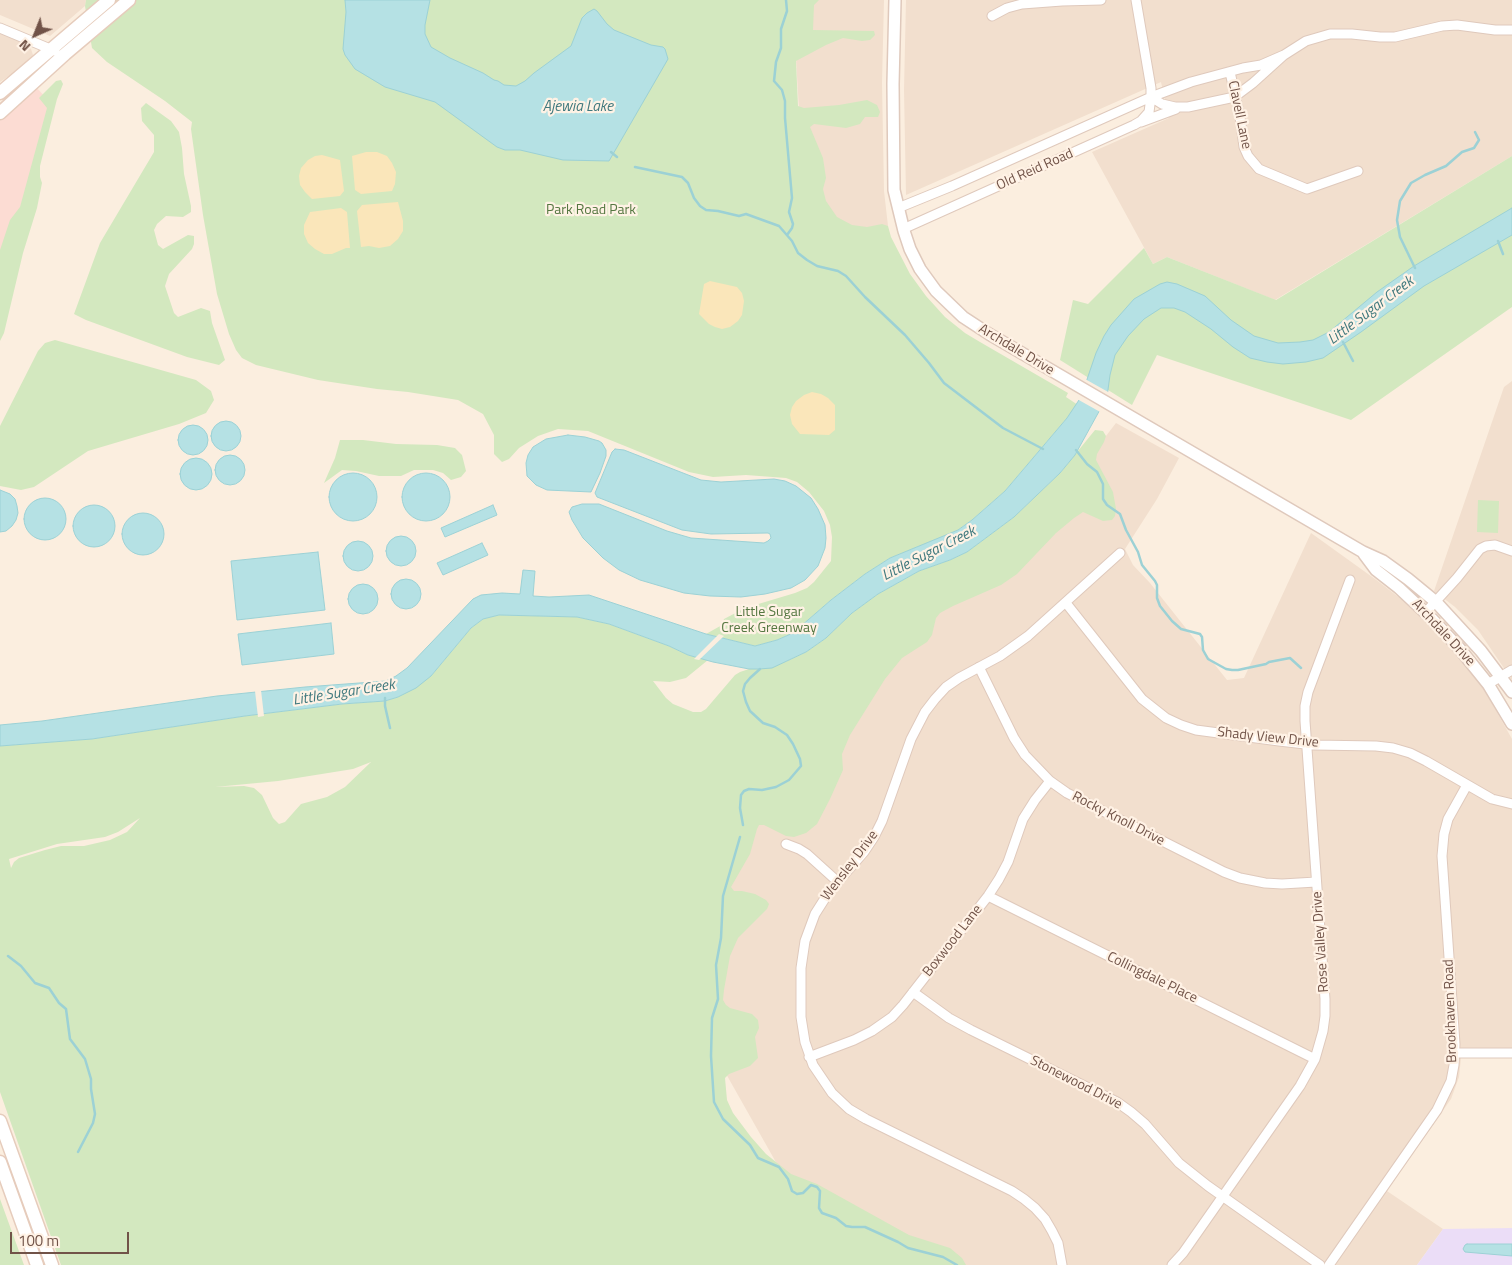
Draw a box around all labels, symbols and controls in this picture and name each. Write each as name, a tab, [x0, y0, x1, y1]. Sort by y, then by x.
north arrow	[10, 10, 60, 60]
text: N	[13, 35, 35, 57]
street label: Clavell Lane	[1224, 79, 1254, 151]
water label: Ajewia Lake	[543, 98, 613, 116]
street label: Old Reid Road	[994, 146, 1076, 194]
park label: Park Road Park	[546, 203, 636, 219]
water label: Little Sugar Creek	[1325, 273, 1417, 349]
street label: Archdale Drive	[975, 321, 1057, 379]
water label: Little Sugar Creek	[879, 523, 979, 585]
street label: Archdale Drive	[1408, 596, 1478, 670]
park label: Little Sugar Creek Greenway	[721, 605, 817, 638]
water label: Little Sugar Creek	[292, 676, 396, 710]
street label: Shady View Drive	[1216, 724, 1320, 752]
street label: Rocky Knoll Drive	[1069, 788, 1167, 850]
street label: Wensley Drive	[818, 827, 882, 905]
street label: Rose Valley Drive	[1309, 891, 1333, 993]
street label: Boxwood Lane	[920, 902, 986, 980]
street label: Collingdale Place	[1104, 949, 1200, 1007]
street label: Brookhaven Road	[1441, 959, 1461, 1063]
street label: Stonewood Drive	[1027, 1053, 1125, 1113]
scale bar	[12, 1222, 131, 1254]
text: 100 m	[18, 1229, 59, 1252]

